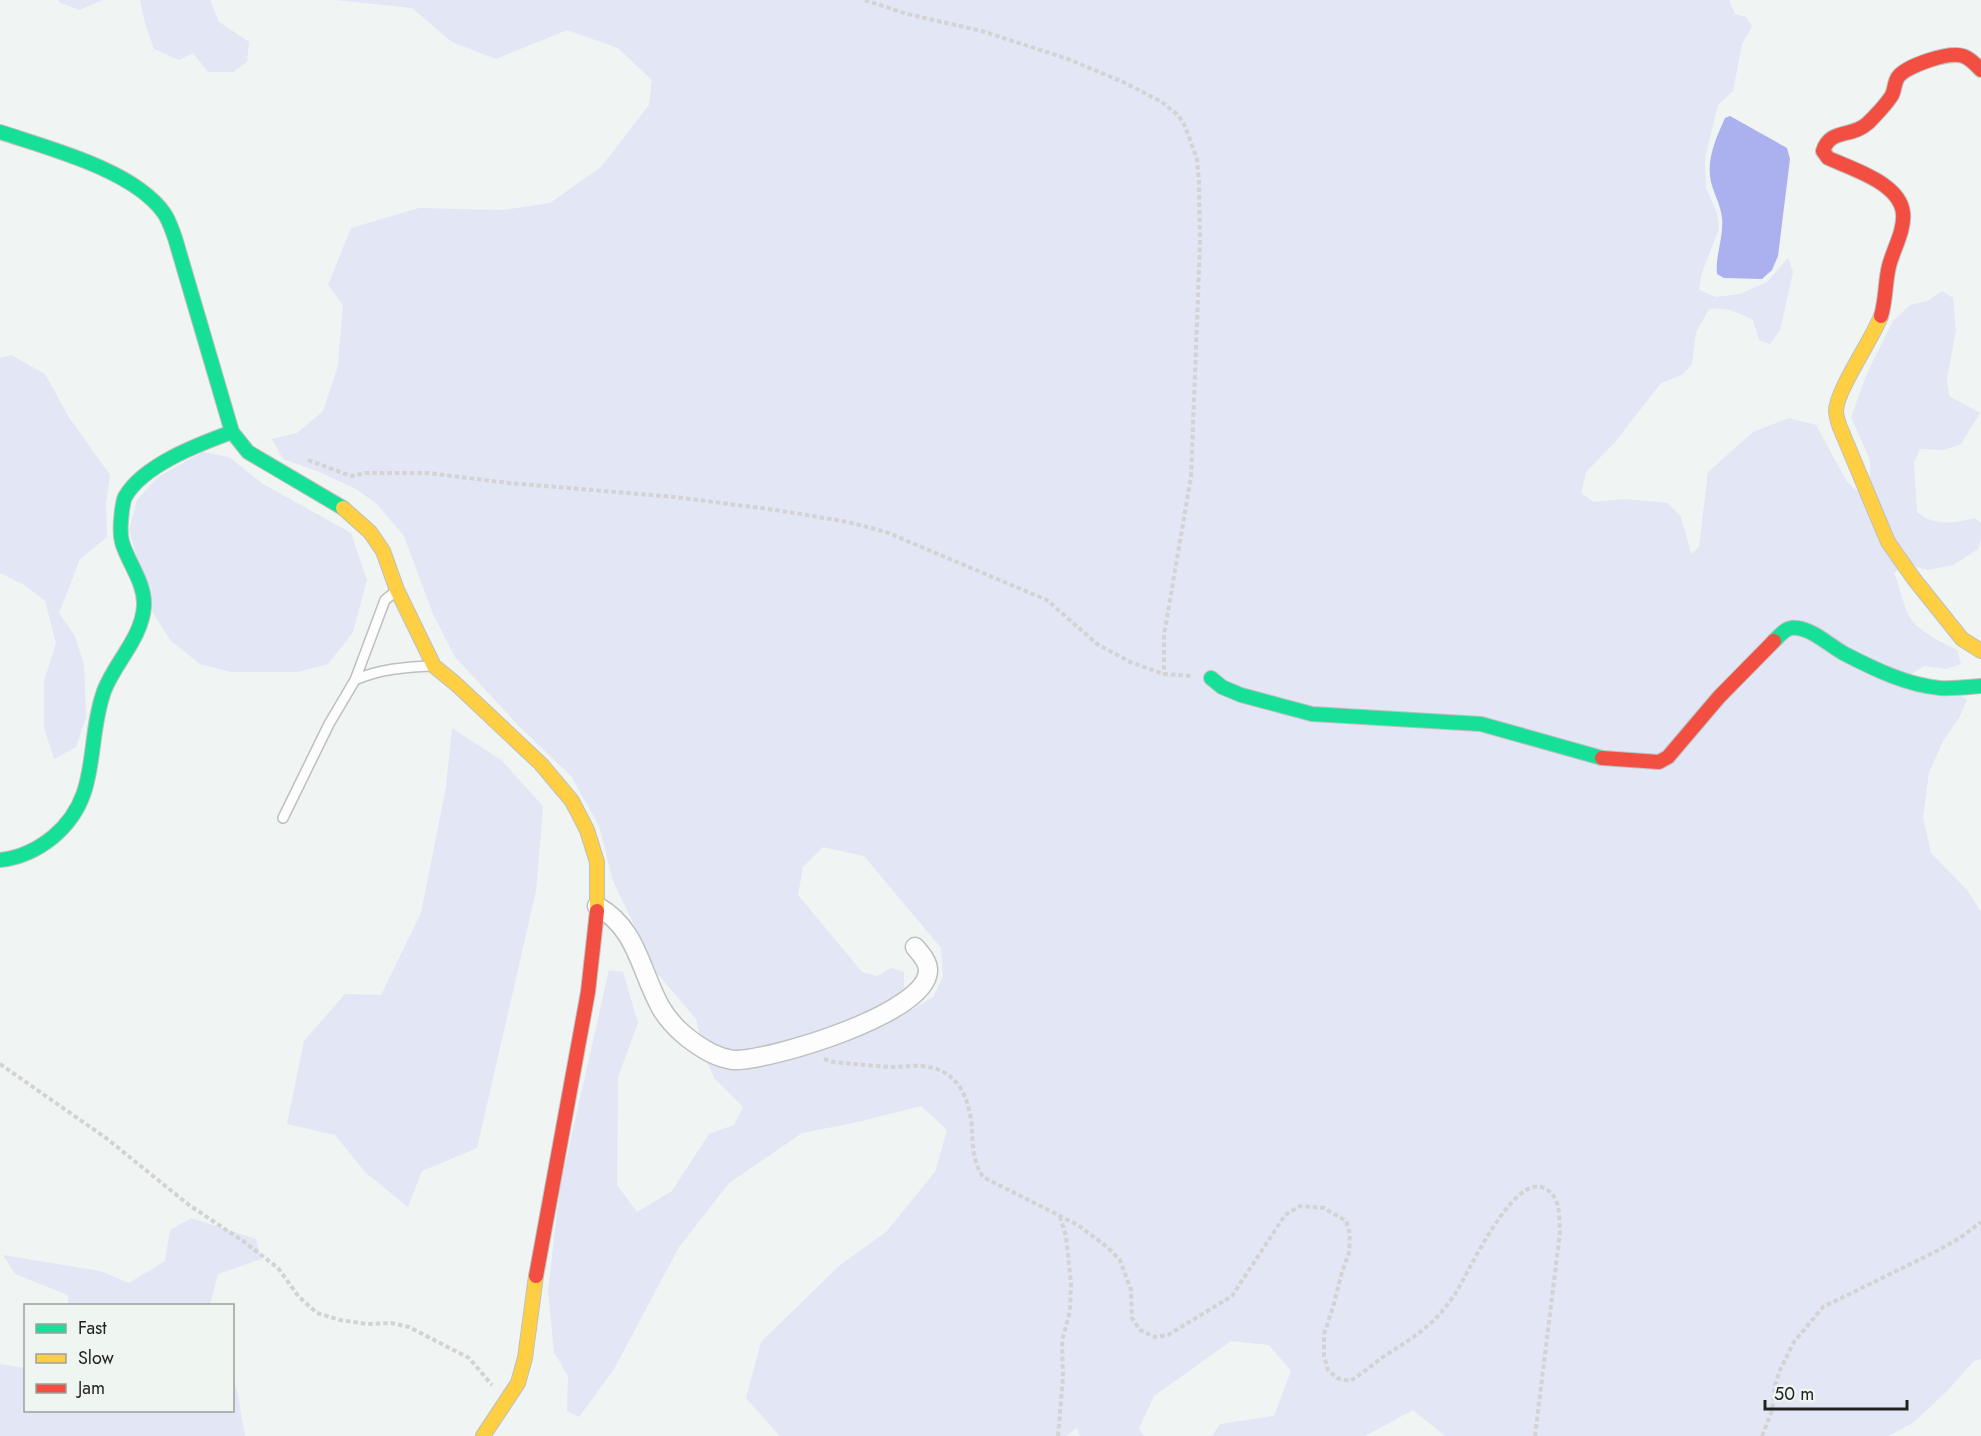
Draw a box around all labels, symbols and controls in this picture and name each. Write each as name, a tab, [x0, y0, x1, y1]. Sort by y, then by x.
legend	[24, 1304, 234, 1412]
text: Fast	[78, 1315, 107, 1341]
text: Slow	[78, 1345, 115, 1371]
scale bar	[1765, 1373, 1908, 1411]
text: Jam	[76, 1375, 105, 1401]
text: 50 m	[1774, 1381, 1814, 1407]

